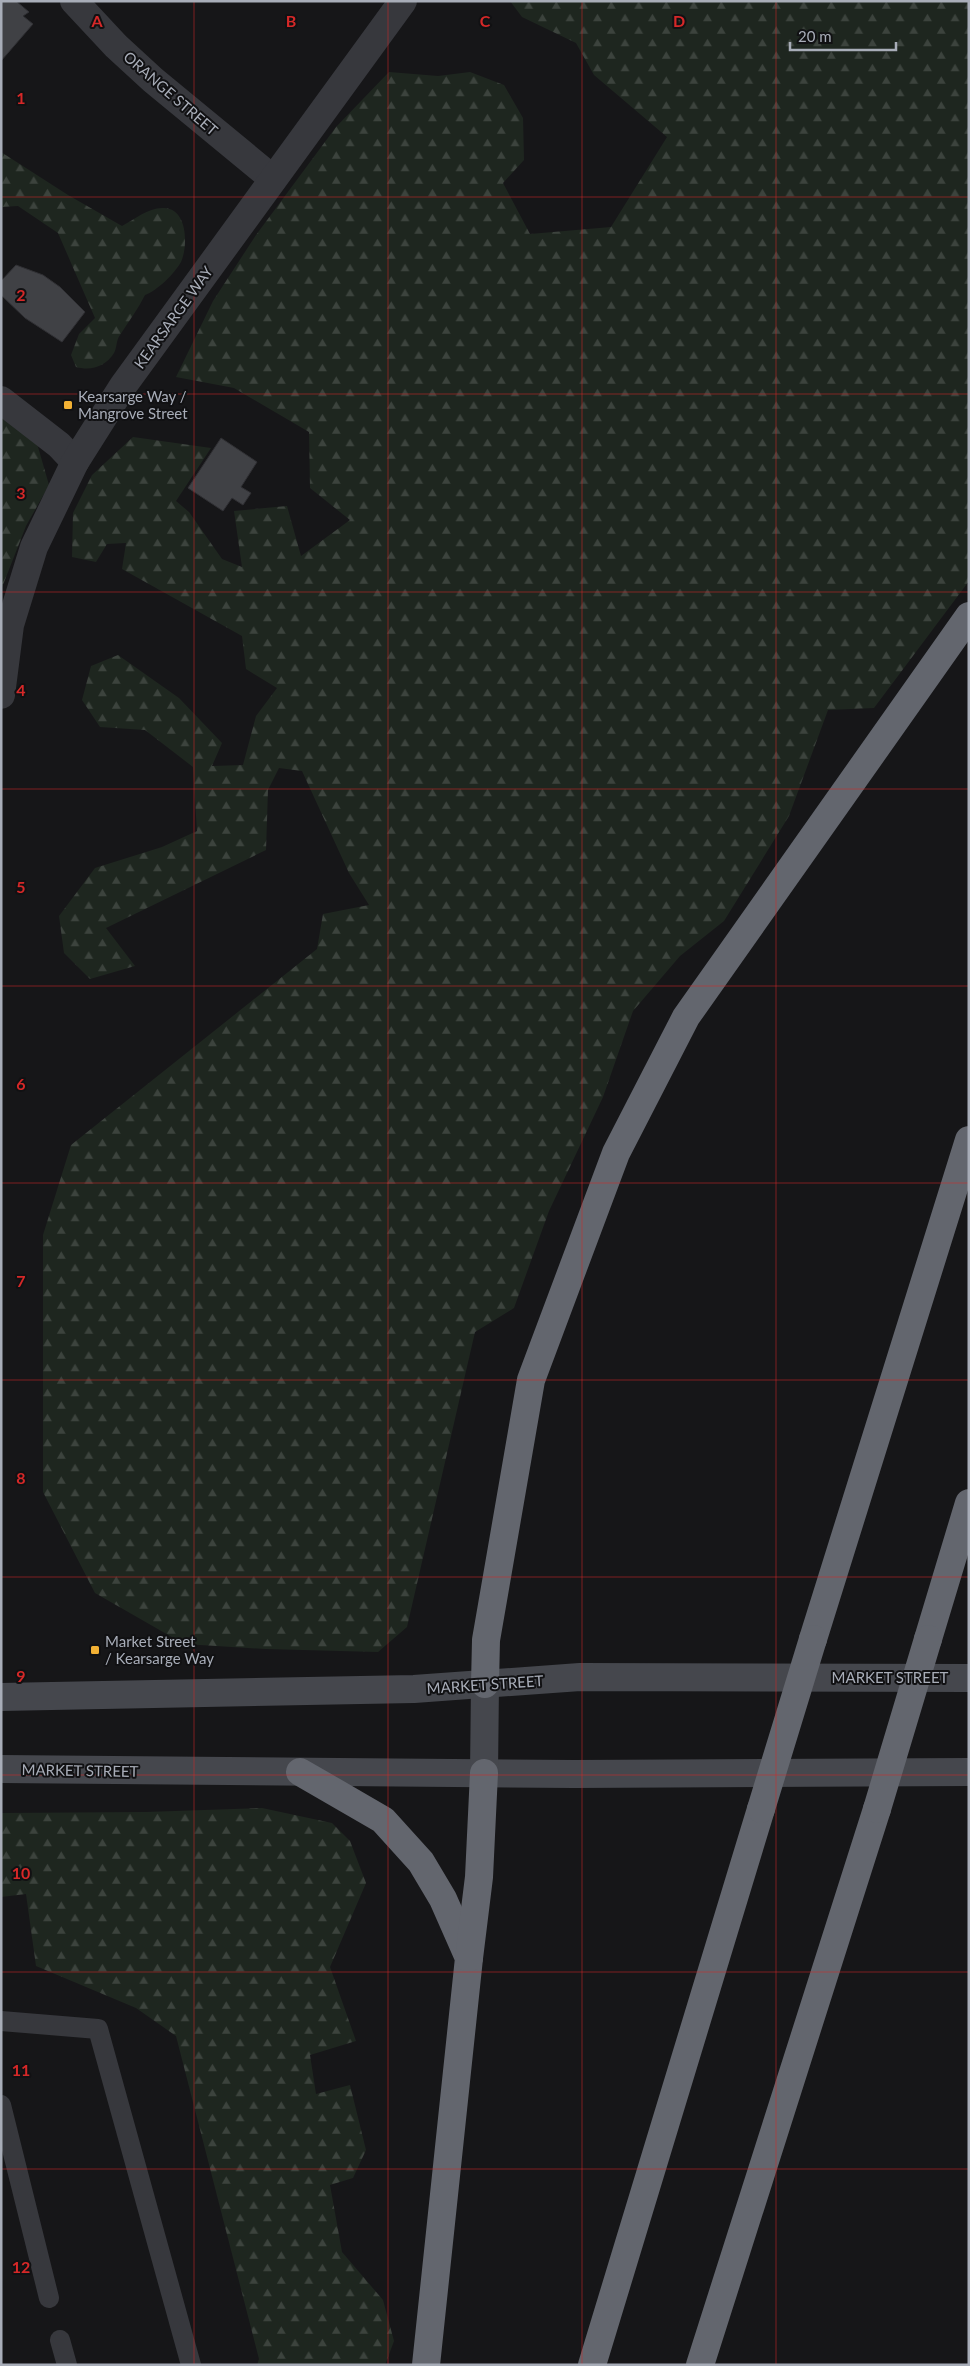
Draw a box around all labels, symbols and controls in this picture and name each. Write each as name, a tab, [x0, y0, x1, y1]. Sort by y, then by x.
text: A	[90, 11, 103, 30]
text: B	[286, 11, 296, 30]
text: C	[480, 11, 491, 30]
text: D	[673, 11, 685, 30]
scale bar	[790, 20, 896, 52]
text: 20 m	[798, 27, 832, 45]
street label: ORANGE STREET	[120, 47, 222, 139]
text: 1	[16, 88, 26, 107]
street label: KEARSARGE WAY	[130, 262, 217, 372]
text: 2	[16, 285, 26, 304]
place label: Kearsarge Way / Mangrove Street	[78, 387, 188, 422]
marker: Kearsarge Way / Mangrove Street	[62, 399, 74, 411]
text: 3	[16, 483, 26, 502]
text: 4	[16, 680, 26, 699]
text: 5	[16, 877, 26, 896]
text: 6	[16, 1074, 26, 1093]
text: 7	[16, 1271, 26, 1290]
text: 8	[16, 1468, 26, 1487]
place label: Market Street / Kearsarge Way	[105, 1632, 214, 1667]
marker: Market Street / Kearsarge Way	[89, 1644, 101, 1656]
text: 9	[16, 1666, 26, 1685]
street label: MARKET STREET	[832, 1668, 949, 1686]
street label: MARKET STREET	[426, 1671, 544, 1697]
street label: MARKET STREET	[21, 1760, 139, 1780]
text: 10	[12, 1863, 30, 1882]
text: 11	[12, 2060, 30, 2079]
text: 12	[12, 2257, 30, 2276]

